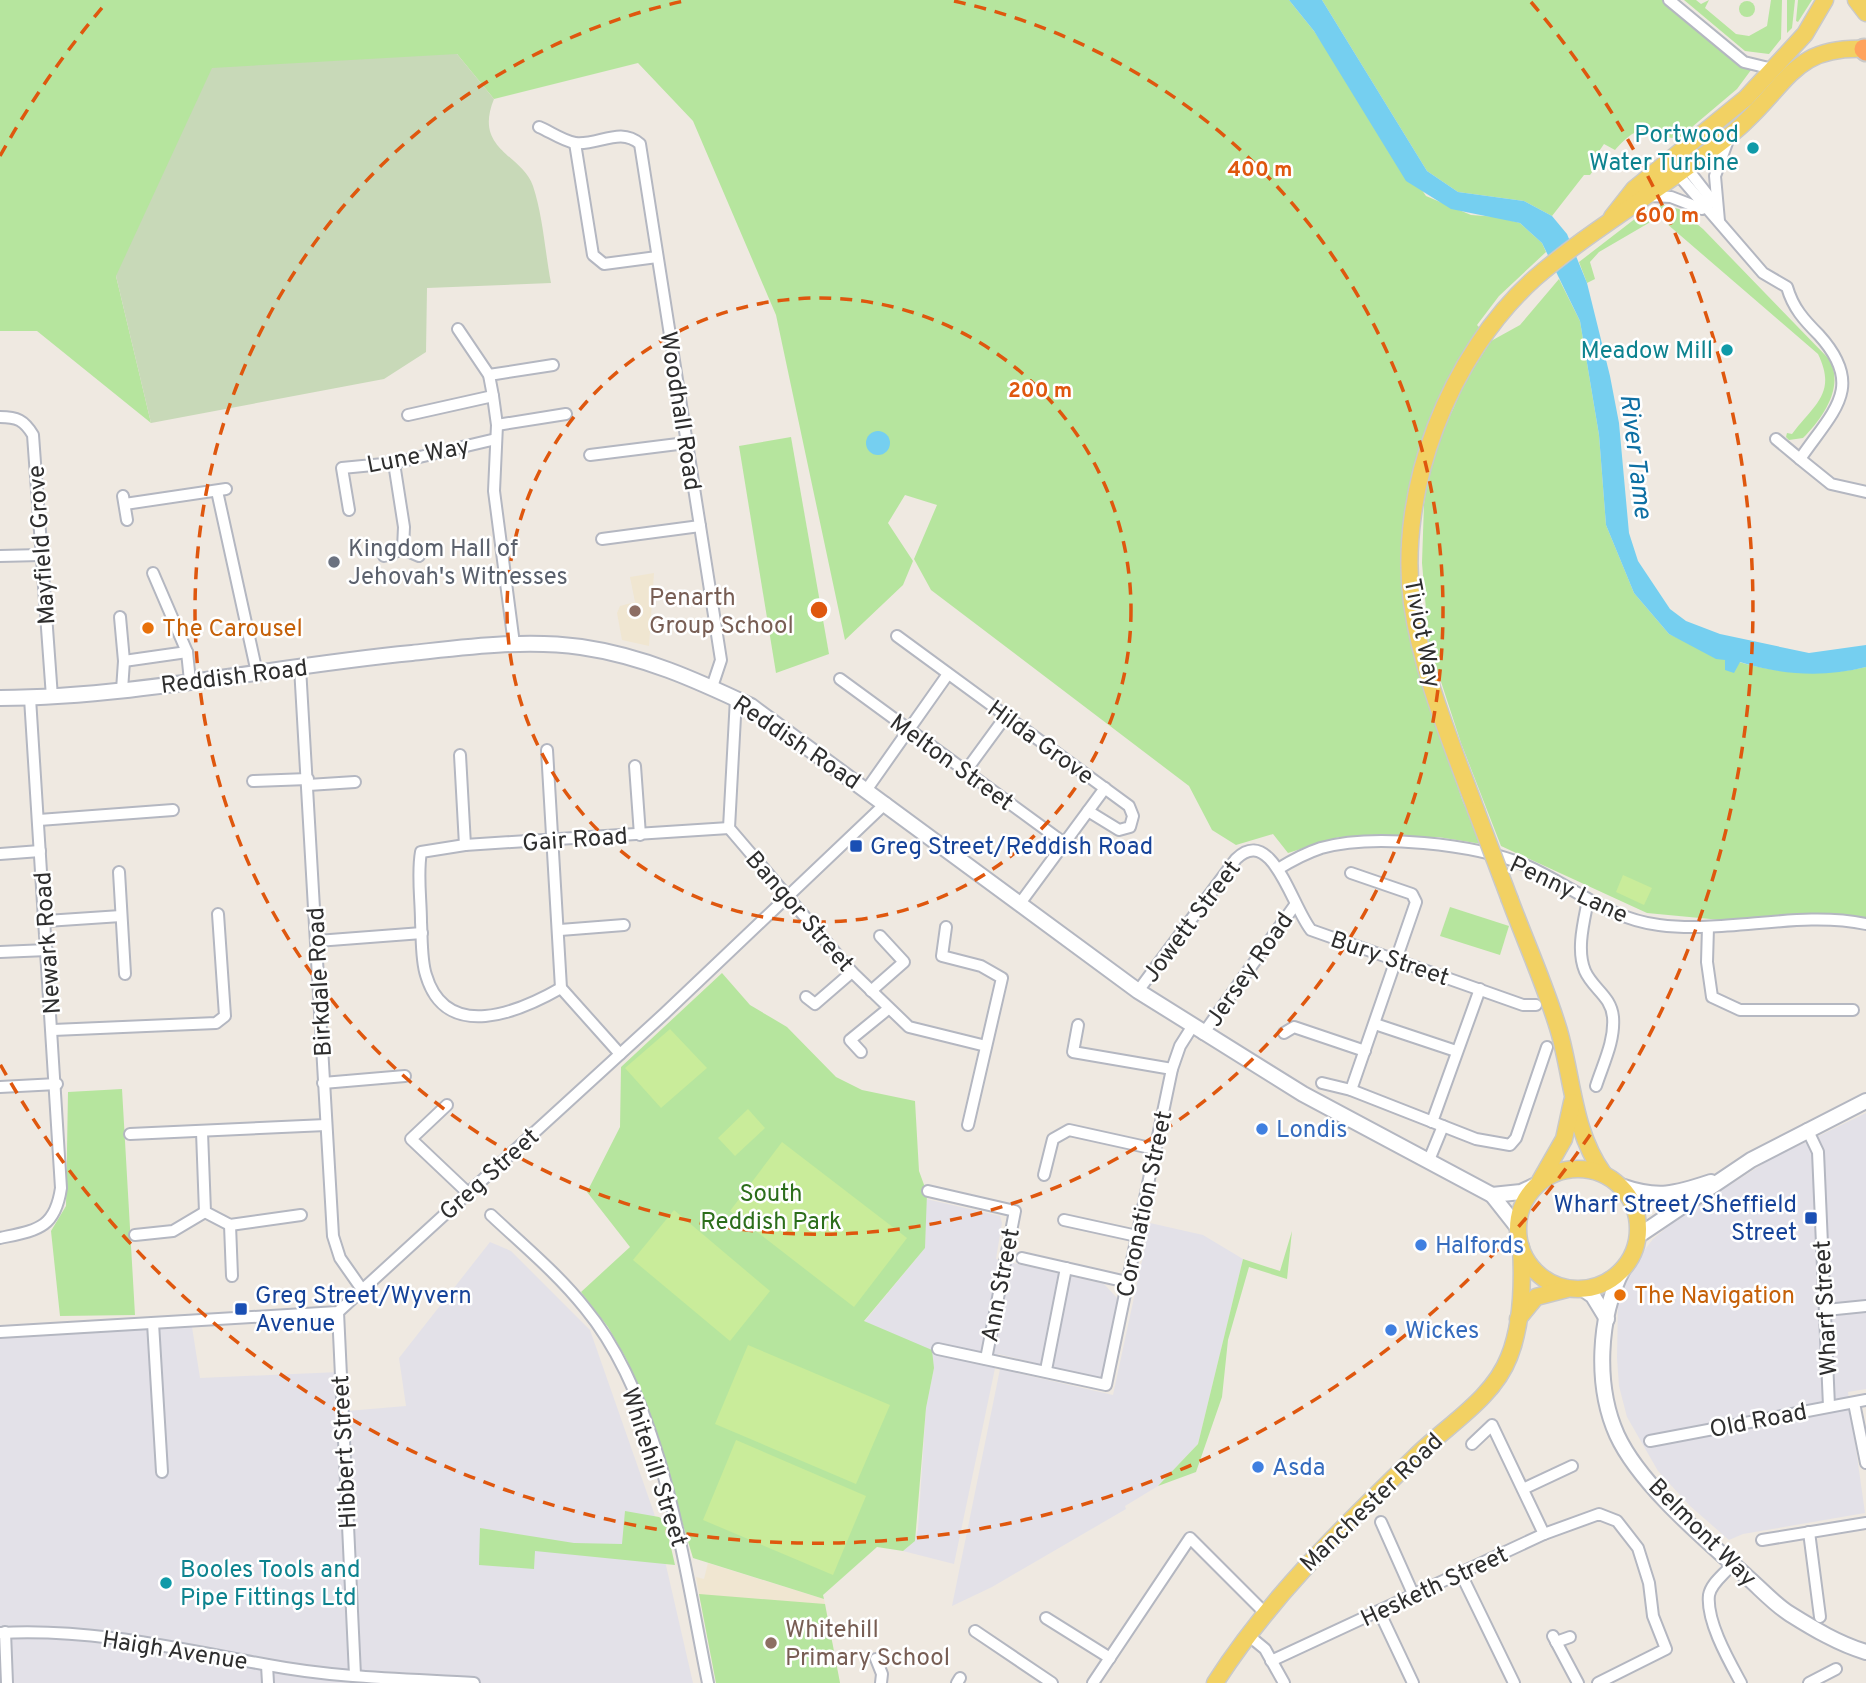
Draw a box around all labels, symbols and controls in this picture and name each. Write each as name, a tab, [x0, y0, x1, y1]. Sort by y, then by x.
place label: Portwood Water Turbine	[1589, 121, 1739, 179]
marker: Portwood Water Turbine	[1745, 140, 1761, 156]
text: 400 m	[1228, 157, 1292, 184]
text: 600 m	[1635, 203, 1699, 230]
street label: Woodhall Road	[652, 330, 706, 493]
place label: Meadow Mill	[1580, 337, 1713, 367]
marker: Meadow Mill	[1719, 342, 1735, 358]
text: 200 m	[1008, 378, 1072, 405]
water label: River Tame	[1611, 392, 1659, 521]
street label: Lune Way	[365, 432, 472, 482]
street label: Mayfield Grove	[22, 464, 64, 626]
place label: Kingdom Hall of Jehovah's Witnesses	[348, 535, 568, 593]
marker: Kingdom Hall of Jehovah's Witnesses	[326, 554, 342, 570]
street label: Tiviot Way	[1396, 576, 1446, 691]
place label: Penarth Group School	[649, 584, 794, 642]
centre of rings	[807, 598, 831, 622]
marker: Penarth Group School	[627, 603, 643, 619]
place label: The Carousel	[162, 615, 303, 645]
marker: The Carousel	[140, 620, 156, 636]
street label: Reddish Road	[159, 654, 309, 702]
street label: Reddish Road	[726, 690, 866, 797]
street label: Hilda Grove	[981, 695, 1099, 792]
street label: Melton Street	[883, 709, 1019, 819]
street label: Gair Road	[521, 822, 629, 860]
place label: Greg Street/Reddish Road	[870, 833, 1153, 863]
marker: Greg Street/Reddish Road	[848, 838, 864, 854]
street label: Bangor Street	[738, 846, 859, 979]
street label: Penny Lane	[1504, 850, 1632, 931]
street label: Jowett Street	[1137, 855, 1248, 989]
street label: Newark Road	[29, 871, 69, 1015]
street label: Birkdale Road	[302, 906, 340, 1057]
street label: Jersey Road	[1200, 907, 1301, 1033]
street label: Bury Street	[1326, 926, 1453, 994]
street label: Coronation Street	[1112, 1108, 1180, 1300]
place label: Londis	[1276, 1116, 1347, 1146]
marker: Londis	[1254, 1121, 1270, 1137]
street label: Greg Street	[434, 1123, 546, 1228]
park label: South Reddish Park	[700, 1180, 842, 1238]
place label: Wharf Street/Sheffield Street	[1554, 1191, 1797, 1249]
marker: Wharf Street/Sheffield Street	[1803, 1210, 1819, 1226]
street label: Ann Street	[976, 1226, 1028, 1345]
place label: Halfords	[1435, 1232, 1524, 1262]
marker: Halfords	[1413, 1237, 1429, 1253]
street label: Wharf Street	[1808, 1239, 1846, 1377]
place label: Greg Street/Wyvern Avenue	[255, 1282, 472, 1340]
place label: The Navigation	[1634, 1282, 1795, 1312]
marker: The Navigation	[1612, 1287, 1628, 1303]
marker: Greg Street/Wyvern Avenue	[233, 1301, 249, 1317]
place label: Wickes	[1405, 1317, 1479, 1347]
marker: Wickes	[1383, 1322, 1399, 1338]
street label: Hibbert Street	[327, 1374, 365, 1530]
street label: Whitehill Street	[613, 1384, 693, 1551]
street label: Old Road	[1707, 1398, 1810, 1446]
street label: Manchester Road	[1295, 1428, 1450, 1579]
place label: Asda	[1272, 1454, 1325, 1484]
marker: Asda	[1250, 1459, 1266, 1475]
street label: Belmont Way	[1641, 1473, 1762, 1594]
street label: Hesketh Street	[1356, 1541, 1513, 1635]
place label: Booles Tools and Pipe Fittings Ltd	[180, 1556, 361, 1614]
marker: Booles Tools and Pipe Fittings Ltd	[158, 1575, 174, 1591]
place label: Whitehill Primary School	[785, 1616, 950, 1674]
street label: Haigh Avenue	[100, 1626, 250, 1678]
marker: Whitehill Primary School	[763, 1635, 779, 1651]

